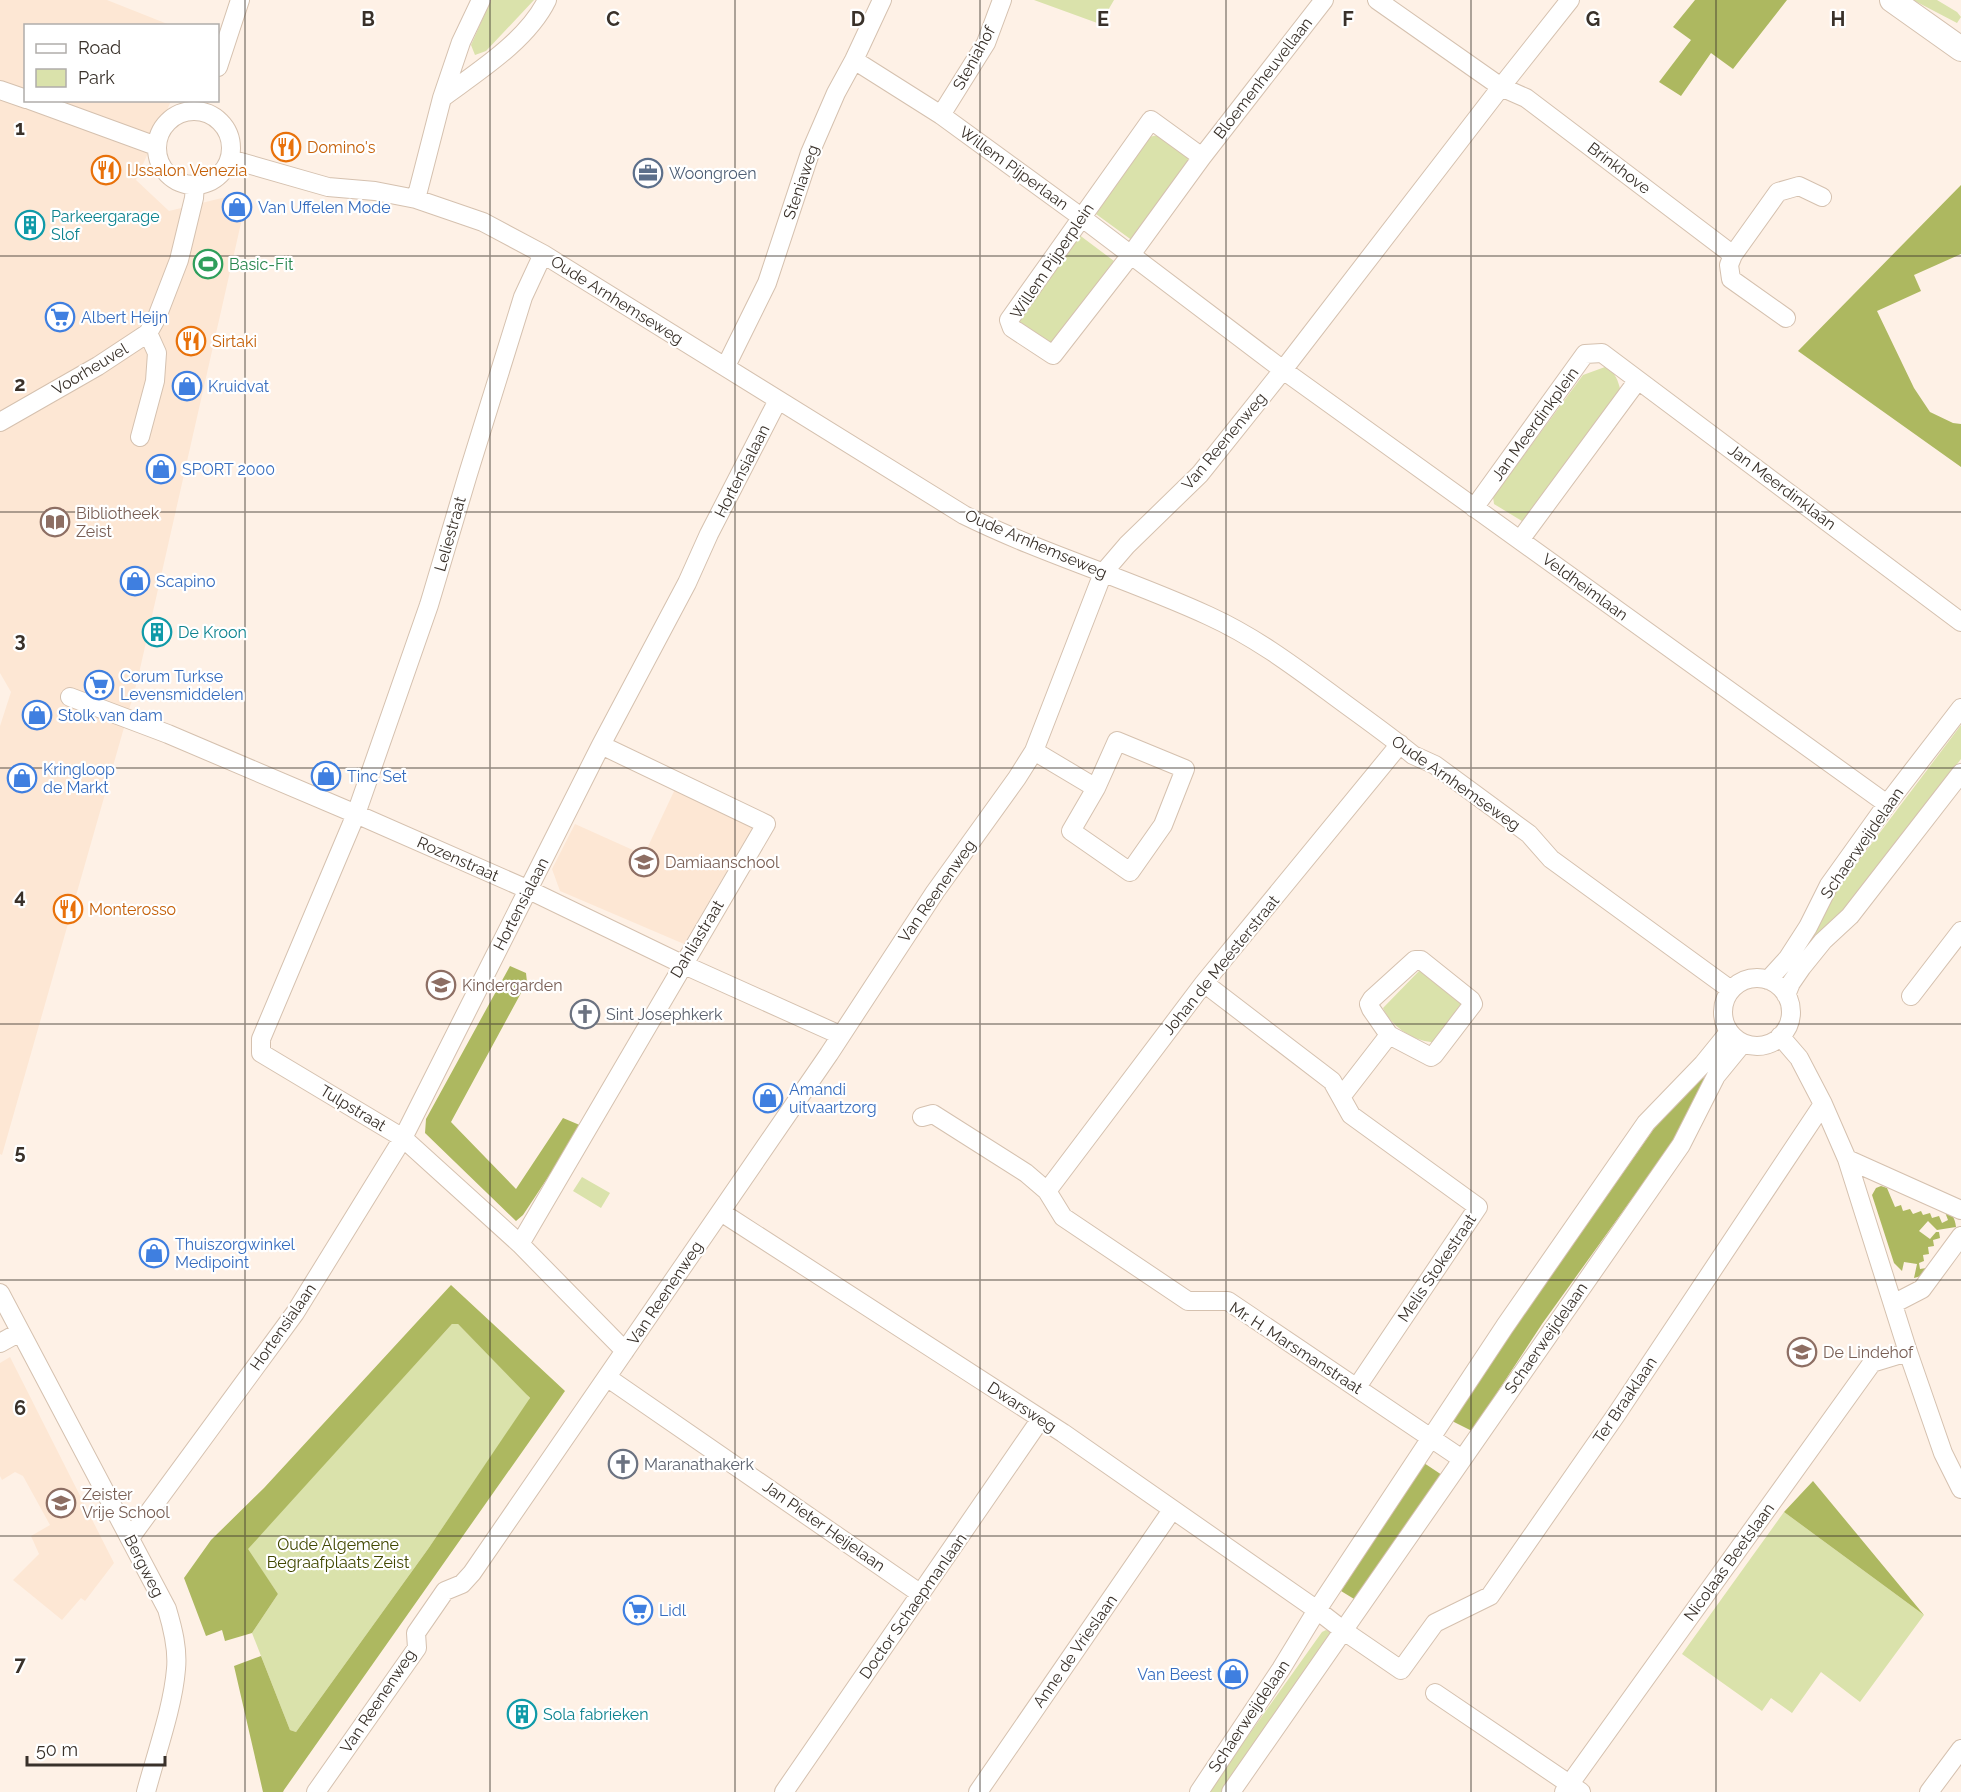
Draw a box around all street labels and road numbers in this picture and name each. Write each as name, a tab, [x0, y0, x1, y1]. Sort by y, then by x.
street label: Bloemenheuvellaan	[1210, 14, 1316, 142]
street label: Steniahof	[949, 22, 1000, 93]
street label: Willem Pijperlaan	[956, 122, 1072, 214]
street label: Brinkhove	[1584, 138, 1654, 198]
street label: Steniaweg	[779, 142, 823, 222]
street label: Willem Pijperplein	[1006, 200, 1098, 322]
street label: Oude Arnhemseweg	[547, 252, 687, 348]
street label: Voorheuvel	[49, 339, 132, 399]
street label: Jan Meerdinkplein	[1488, 364, 1582, 484]
street label: Van Reenenweg	[1178, 389, 1270, 493]
street label: Hortensialaan	[710, 421, 774, 521]
street label: Jan Meerdinklaan	[1724, 440, 1840, 534]
street label: Leliestraat	[430, 494, 470, 574]
street label: Oude Arnhemseweg	[962, 505, 1110, 583]
street label: Veldheimlaan	[1538, 549, 1632, 625]
street label: Oude Arnhemseweg	[1388, 731, 1524, 835]
street label: Schaerweijdelaan	[1817, 784, 1907, 902]
street label: Rozenstraat	[414, 833, 502, 886]
street label: Van Reenenweg	[895, 836, 979, 946]
street label: Hortensialaan	[489, 854, 553, 954]
street label: Johan de Meesterstraat	[1159, 891, 1284, 1039]
street label: Dahliastraat	[666, 896, 728, 981]
street label: Tulpstraat	[317, 1081, 390, 1135]
street label: Melis Stokestraat	[1394, 1210, 1480, 1326]
street label: Van Reenenweg	[623, 1238, 707, 1348]
street label: Schaerweijdelaan	[1501, 1279, 1591, 1397]
street label: Hortensialaan	[246, 1280, 320, 1374]
street label: Mr. H. Marsmanstraat	[1226, 1298, 1366, 1398]
street label: Ter Braaklaan	[1589, 1353, 1661, 1447]
street label: Dwarsweg	[984, 1378, 1060, 1436]
street label: Jan Pieter Heijelaan	[759, 1477, 889, 1575]
street label: Nicolaas Beetslaan	[1680, 1499, 1778, 1625]
street label: Doctor Schaepmanlaan	[855, 1529, 971, 1683]
street label: Bergweg	[120, 1532, 168, 1600]
street label: Anne de Vrieslaan	[1029, 1591, 1121, 1711]
street label: Van Reenenweg	[336, 1646, 420, 1756]
street label: Schaerweijdelaan	[1204, 1656, 1294, 1776]

